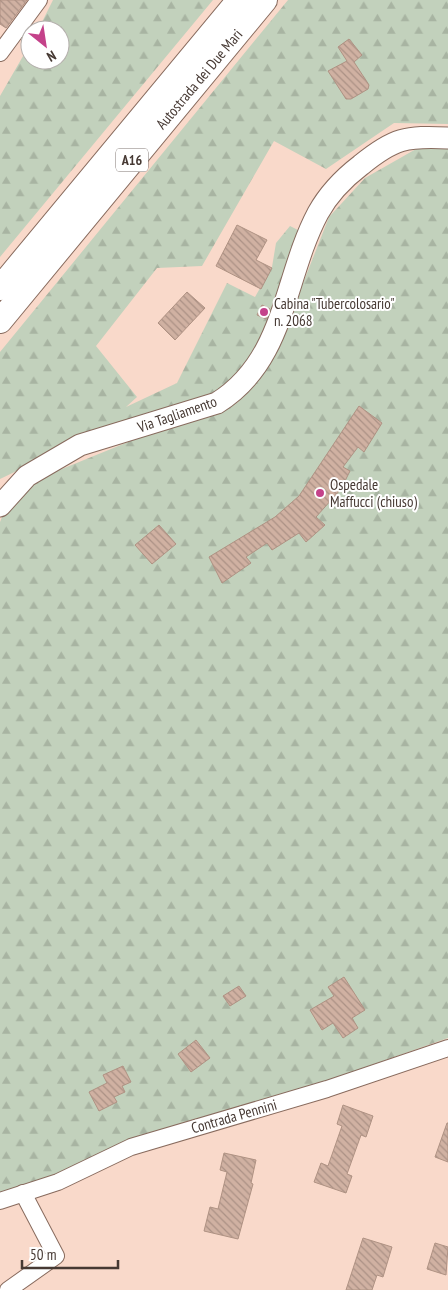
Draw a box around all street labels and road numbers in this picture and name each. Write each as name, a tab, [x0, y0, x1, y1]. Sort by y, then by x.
street label: Autostrada dei Due Mari	[152, 25, 246, 133]
road number: A16	[116, 148, 148, 172]
street label: Via Tagliamento	[134, 392, 219, 437]
street label: Contrada Pennini	[189, 1095, 279, 1137]

